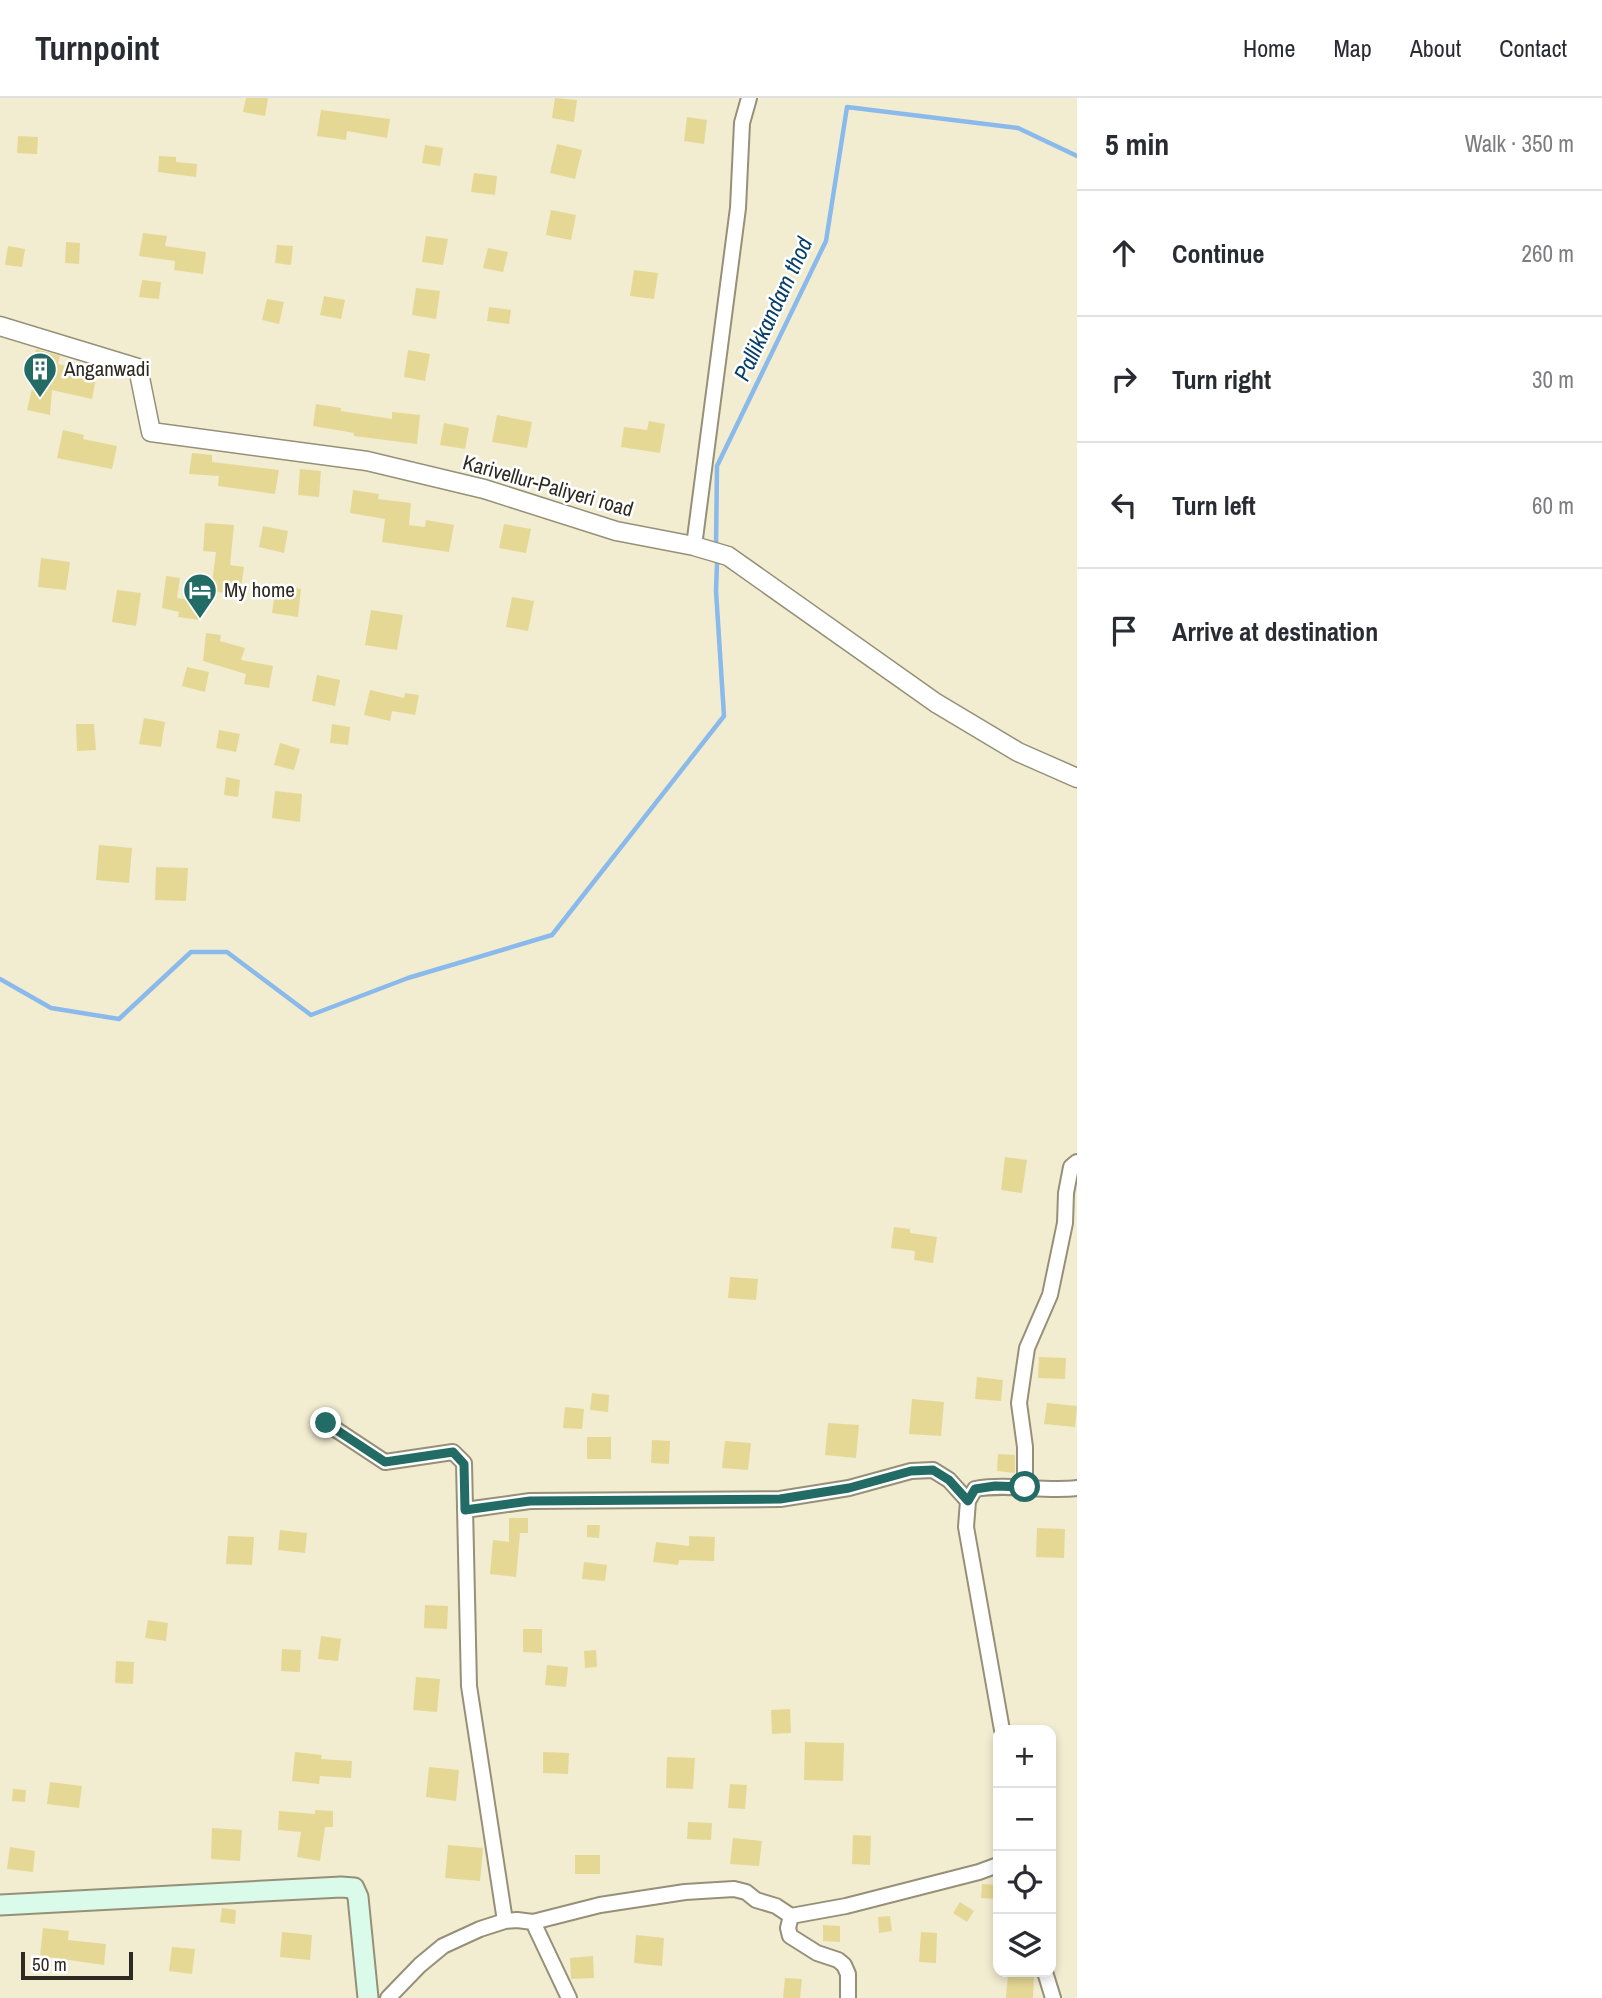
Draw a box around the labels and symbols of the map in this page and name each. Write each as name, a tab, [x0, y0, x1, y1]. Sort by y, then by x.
water label: Pallikkandam thod	[726, 231, 820, 386]
building icon: Anganwadi	[21, 350, 59, 399]
place label: Anganwadi	[63, 354, 150, 383]
street label: Karivellur-Paliyeri road	[460, 447, 637, 524]
hotel icon: My home	[181, 571, 219, 620]
place label: My home	[224, 575, 295, 604]
route end	[310, 1407, 341, 1438]
route start	[1009, 1471, 1040, 1502]
scale bar	[21, 1949, 133, 1981]

